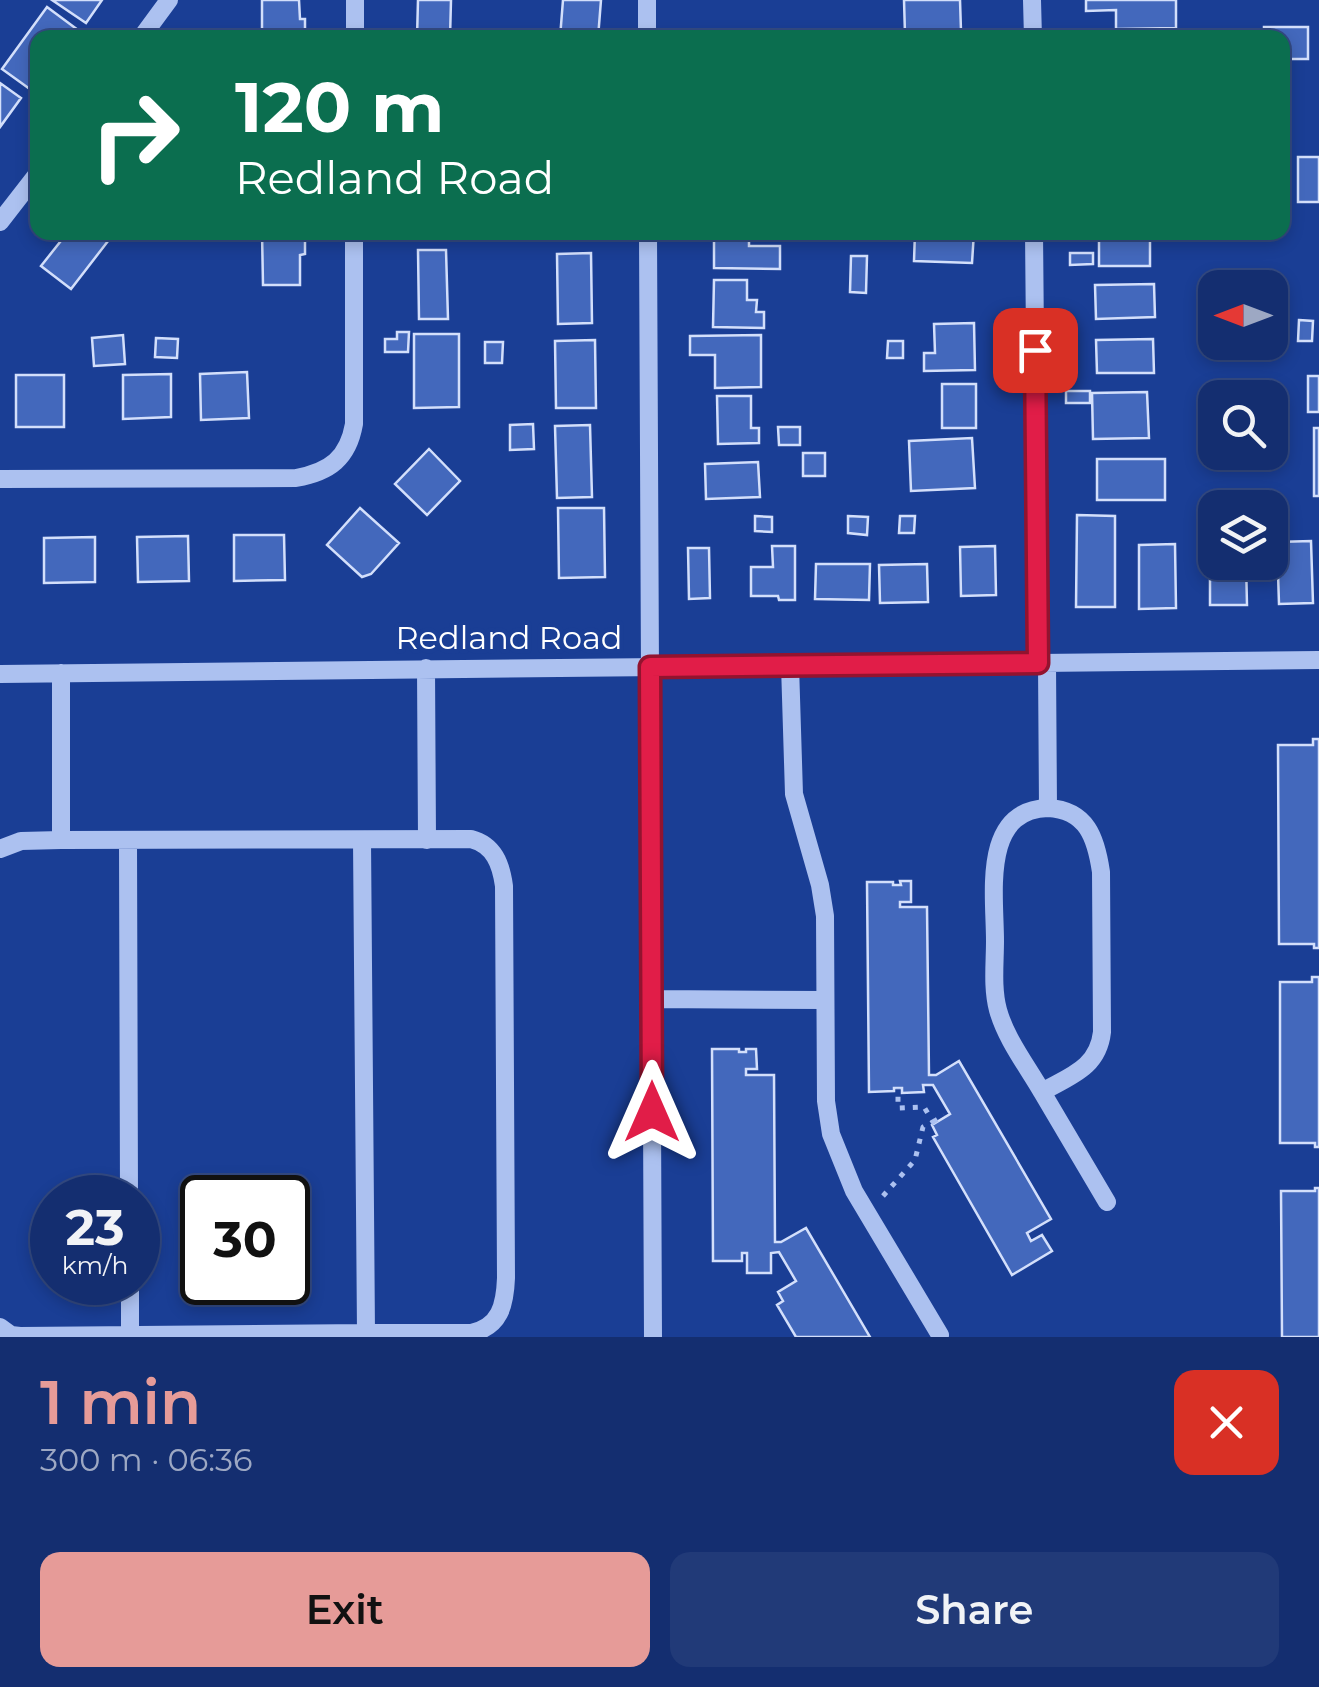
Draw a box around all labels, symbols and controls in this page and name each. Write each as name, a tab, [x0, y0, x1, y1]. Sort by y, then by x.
text: 120 m	[235, 64, 445, 150]
icon: right	[70, 70, 200, 200]
text: Redland Road	[235, 150, 554, 205]
north arrow	[1198, 270, 1288, 360]
map controls	[1198, 270, 1288, 580]
pin	[993, 308, 1078, 393]
icon: arrive	[1008, 323, 1063, 378]
button: search	[1198, 380, 1288, 470]
button: layers	[1198, 490, 1288, 580]
street label: Redland Road	[395, 618, 623, 657]
position arrow	[600, 1060, 704, 1164]
speed limit sign: 30	[180, 1175, 310, 1305]
text: 23	[65, 1197, 125, 1258]
text: km/h	[62, 1250, 128, 1280]
text: 1 min	[40, 1366, 201, 1439]
button: close	[1174, 1370, 1279, 1475]
text: 300 m · 06:36	[40, 1440, 253, 1479]
button: Exit	[40, 1552, 650, 1667]
button: Share	[670, 1552, 1279, 1667]

